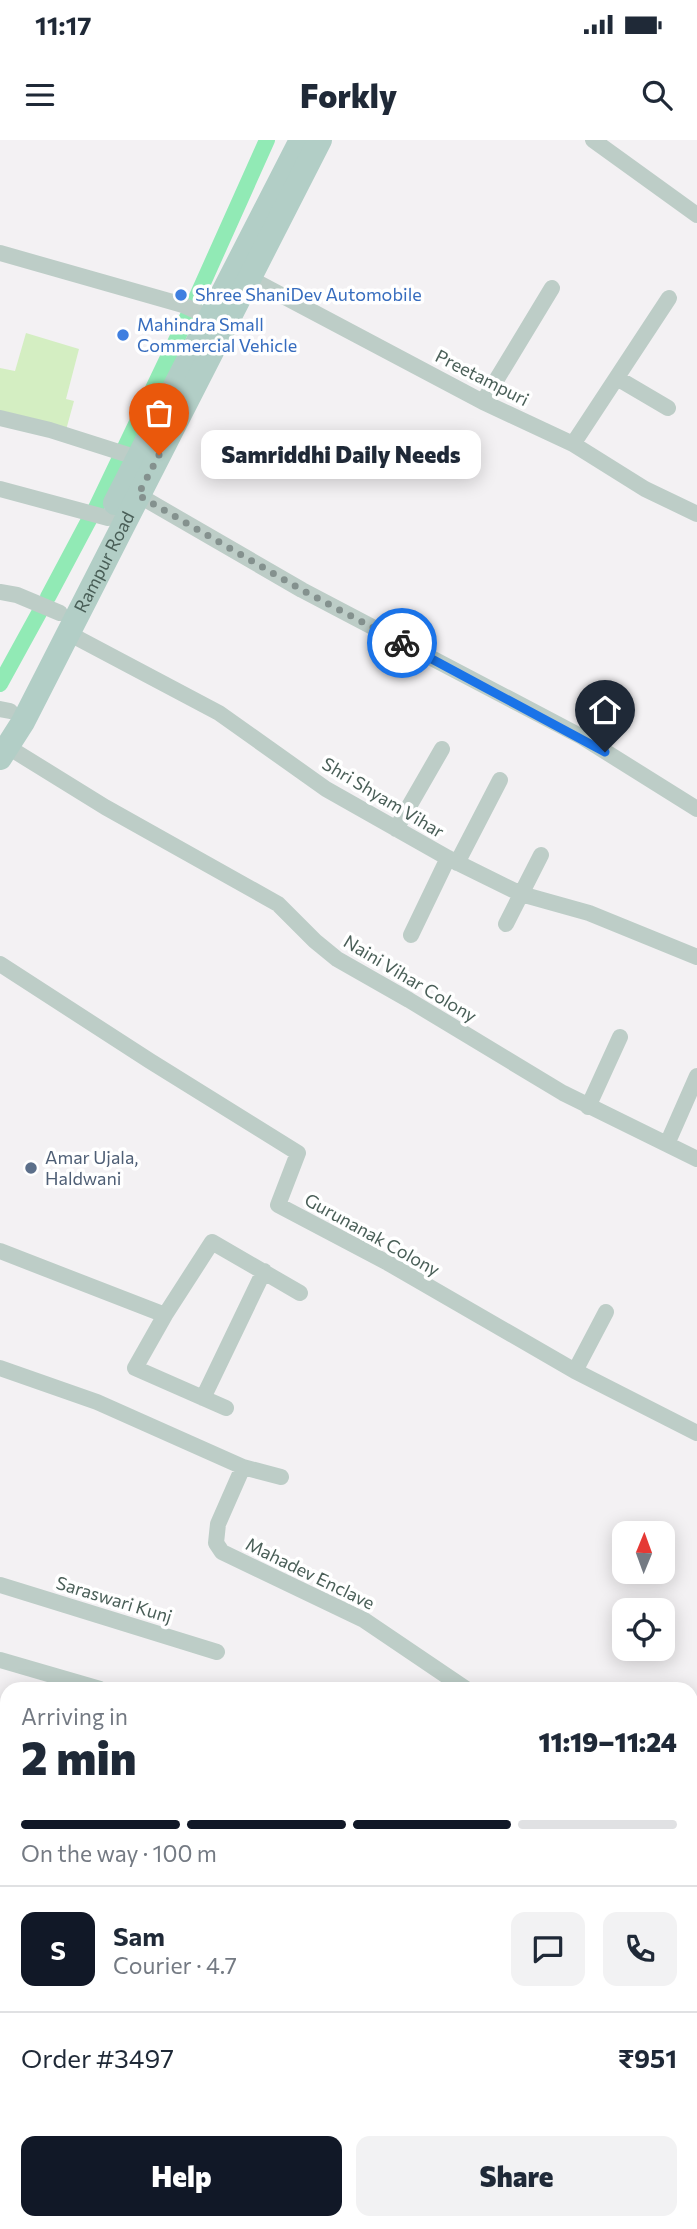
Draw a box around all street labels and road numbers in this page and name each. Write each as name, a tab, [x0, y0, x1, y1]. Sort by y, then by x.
street label: Preetampuri	[432, 344, 533, 410]
street label: Rampur Road	[69, 508, 139, 616]
street label: Shri Shyam Vihar	[319, 752, 448, 842]
street label: Naini Vihar Colony	[340, 930, 481, 1027]
street label: Gurunanak Colony	[301, 1188, 444, 1280]
street label: Mahadev Enclave	[242, 1532, 378, 1614]
street label: Saraswari Kunj	[54, 1571, 175, 1627]

